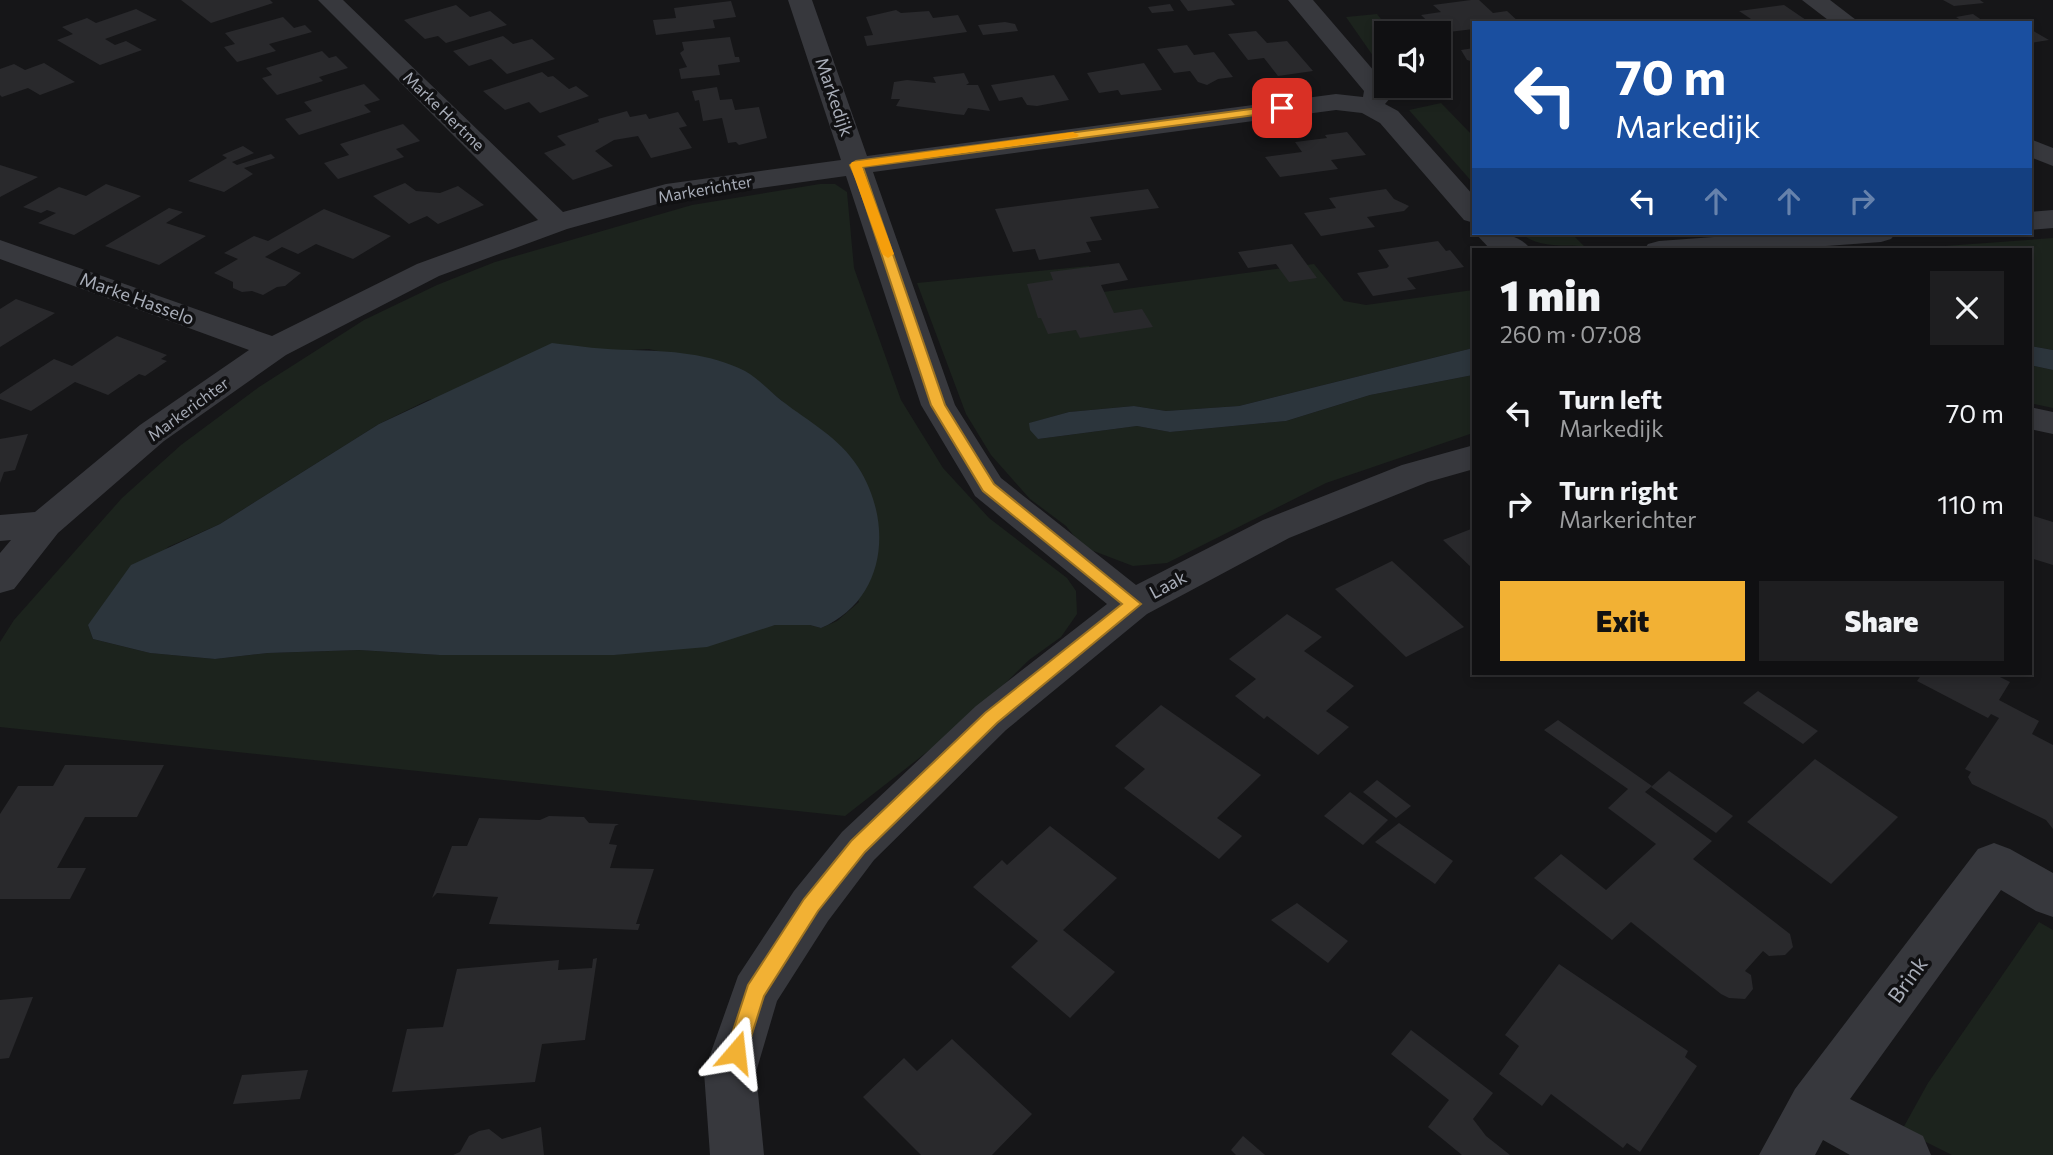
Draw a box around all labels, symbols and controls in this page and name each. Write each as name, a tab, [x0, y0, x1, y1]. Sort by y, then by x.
map controls	[1374, 21, 1451, 98]
button: sound	[1374, 21, 1451, 98]
text: 70 m	[1615, 45, 1726, 105]
icon: left	[1500, 49, 1591, 140]
street label: Markedijk	[811, 54, 859, 139]
street label: Marke Hertme	[400, 67, 489, 154]
pin	[1252, 78, 1312, 138]
icon: arrive	[1263, 89, 1301, 127]
text: Markedijk	[1615, 105, 1761, 145]
street label: Markerichter	[656, 171, 754, 206]
icon: left	[1624, 182, 1662, 220]
icon: ahead	[1697, 182, 1735, 220]
icon: ahead	[1770, 182, 1808, 220]
icon: right	[1843, 182, 1881, 220]
street label: Marke Hasselo	[77, 267, 198, 329]
text: 1 min	[1500, 268, 1601, 320]
button: close	[1930, 271, 2004, 345]
text: 260 m · 07:08	[1500, 320, 1642, 348]
street label: Markerichter	[143, 372, 232, 444]
text: Turn left	[1559, 383, 1662, 414]
icon: left	[1500, 394, 1538, 432]
text: 70 m	[1946, 397, 2004, 428]
text: Markedijk	[1559, 414, 1664, 442]
text: Turn right	[1559, 474, 1678, 505]
icon: right	[1500, 485, 1538, 523]
text: 110 m	[1937, 488, 2004, 519]
text: Markerichter	[1559, 505, 1696, 533]
street label: Laak	[1145, 565, 1190, 603]
button: Exit	[1500, 581, 1745, 661]
button: Share	[1759, 581, 2004, 661]
street label: Brink	[1882, 951, 1932, 1007]
position arrow	[699, 1015, 773, 1089]

